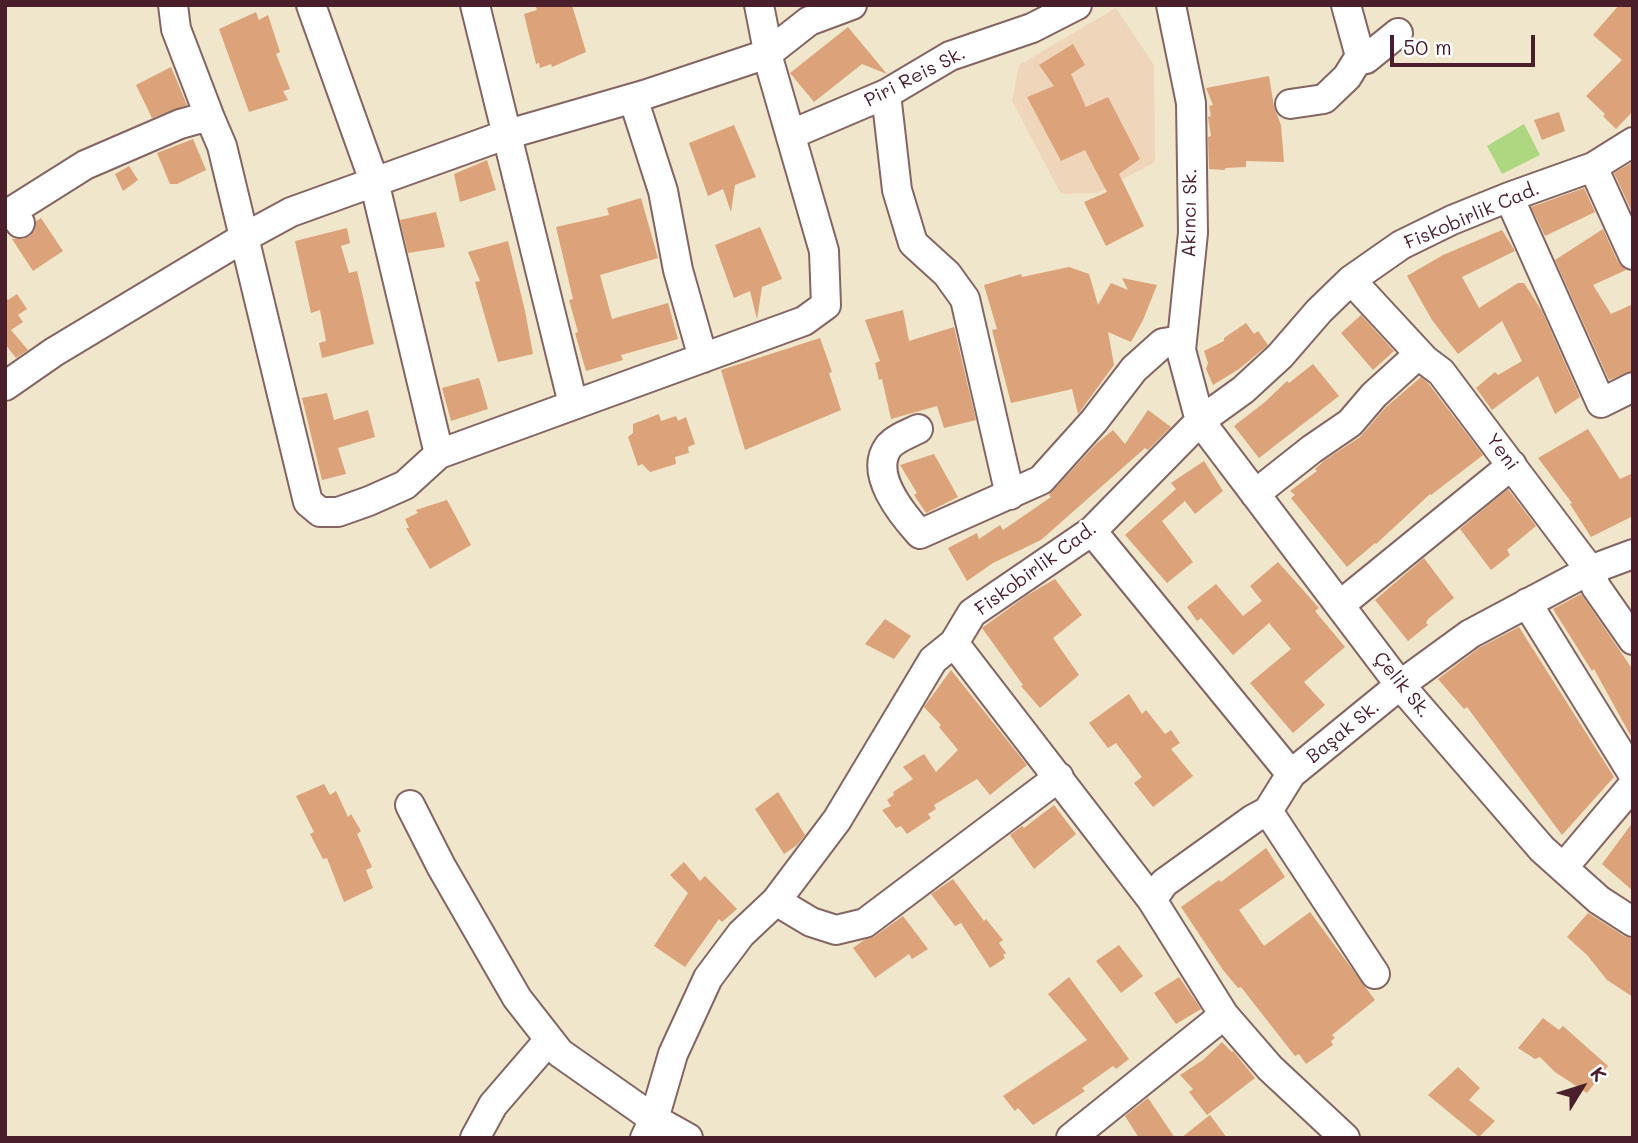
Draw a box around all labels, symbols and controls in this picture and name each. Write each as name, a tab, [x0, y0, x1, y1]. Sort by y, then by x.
scale bar	[1393, 21, 1538, 65]
text: 50 m	[1403, 33, 1452, 60]
street label: Piri Reis Sk.	[861, 42, 969, 112]
street label: Akıncı Sk.	[1178, 168, 1202, 258]
street label: Fiskobirlik Cad.	[1401, 177, 1543, 255]
street label: Yeni	[1481, 429, 1523, 475]
street label: Fiskobirlik Cad.	[971, 517, 1101, 621]
street label: Çelik Sk.	[1368, 647, 1436, 723]
street label: Başak Sk.	[1302, 696, 1384, 768]
north arrow	[1547, 1052, 1617, 1122]
text: K	[1585, 1061, 1613, 1086]

